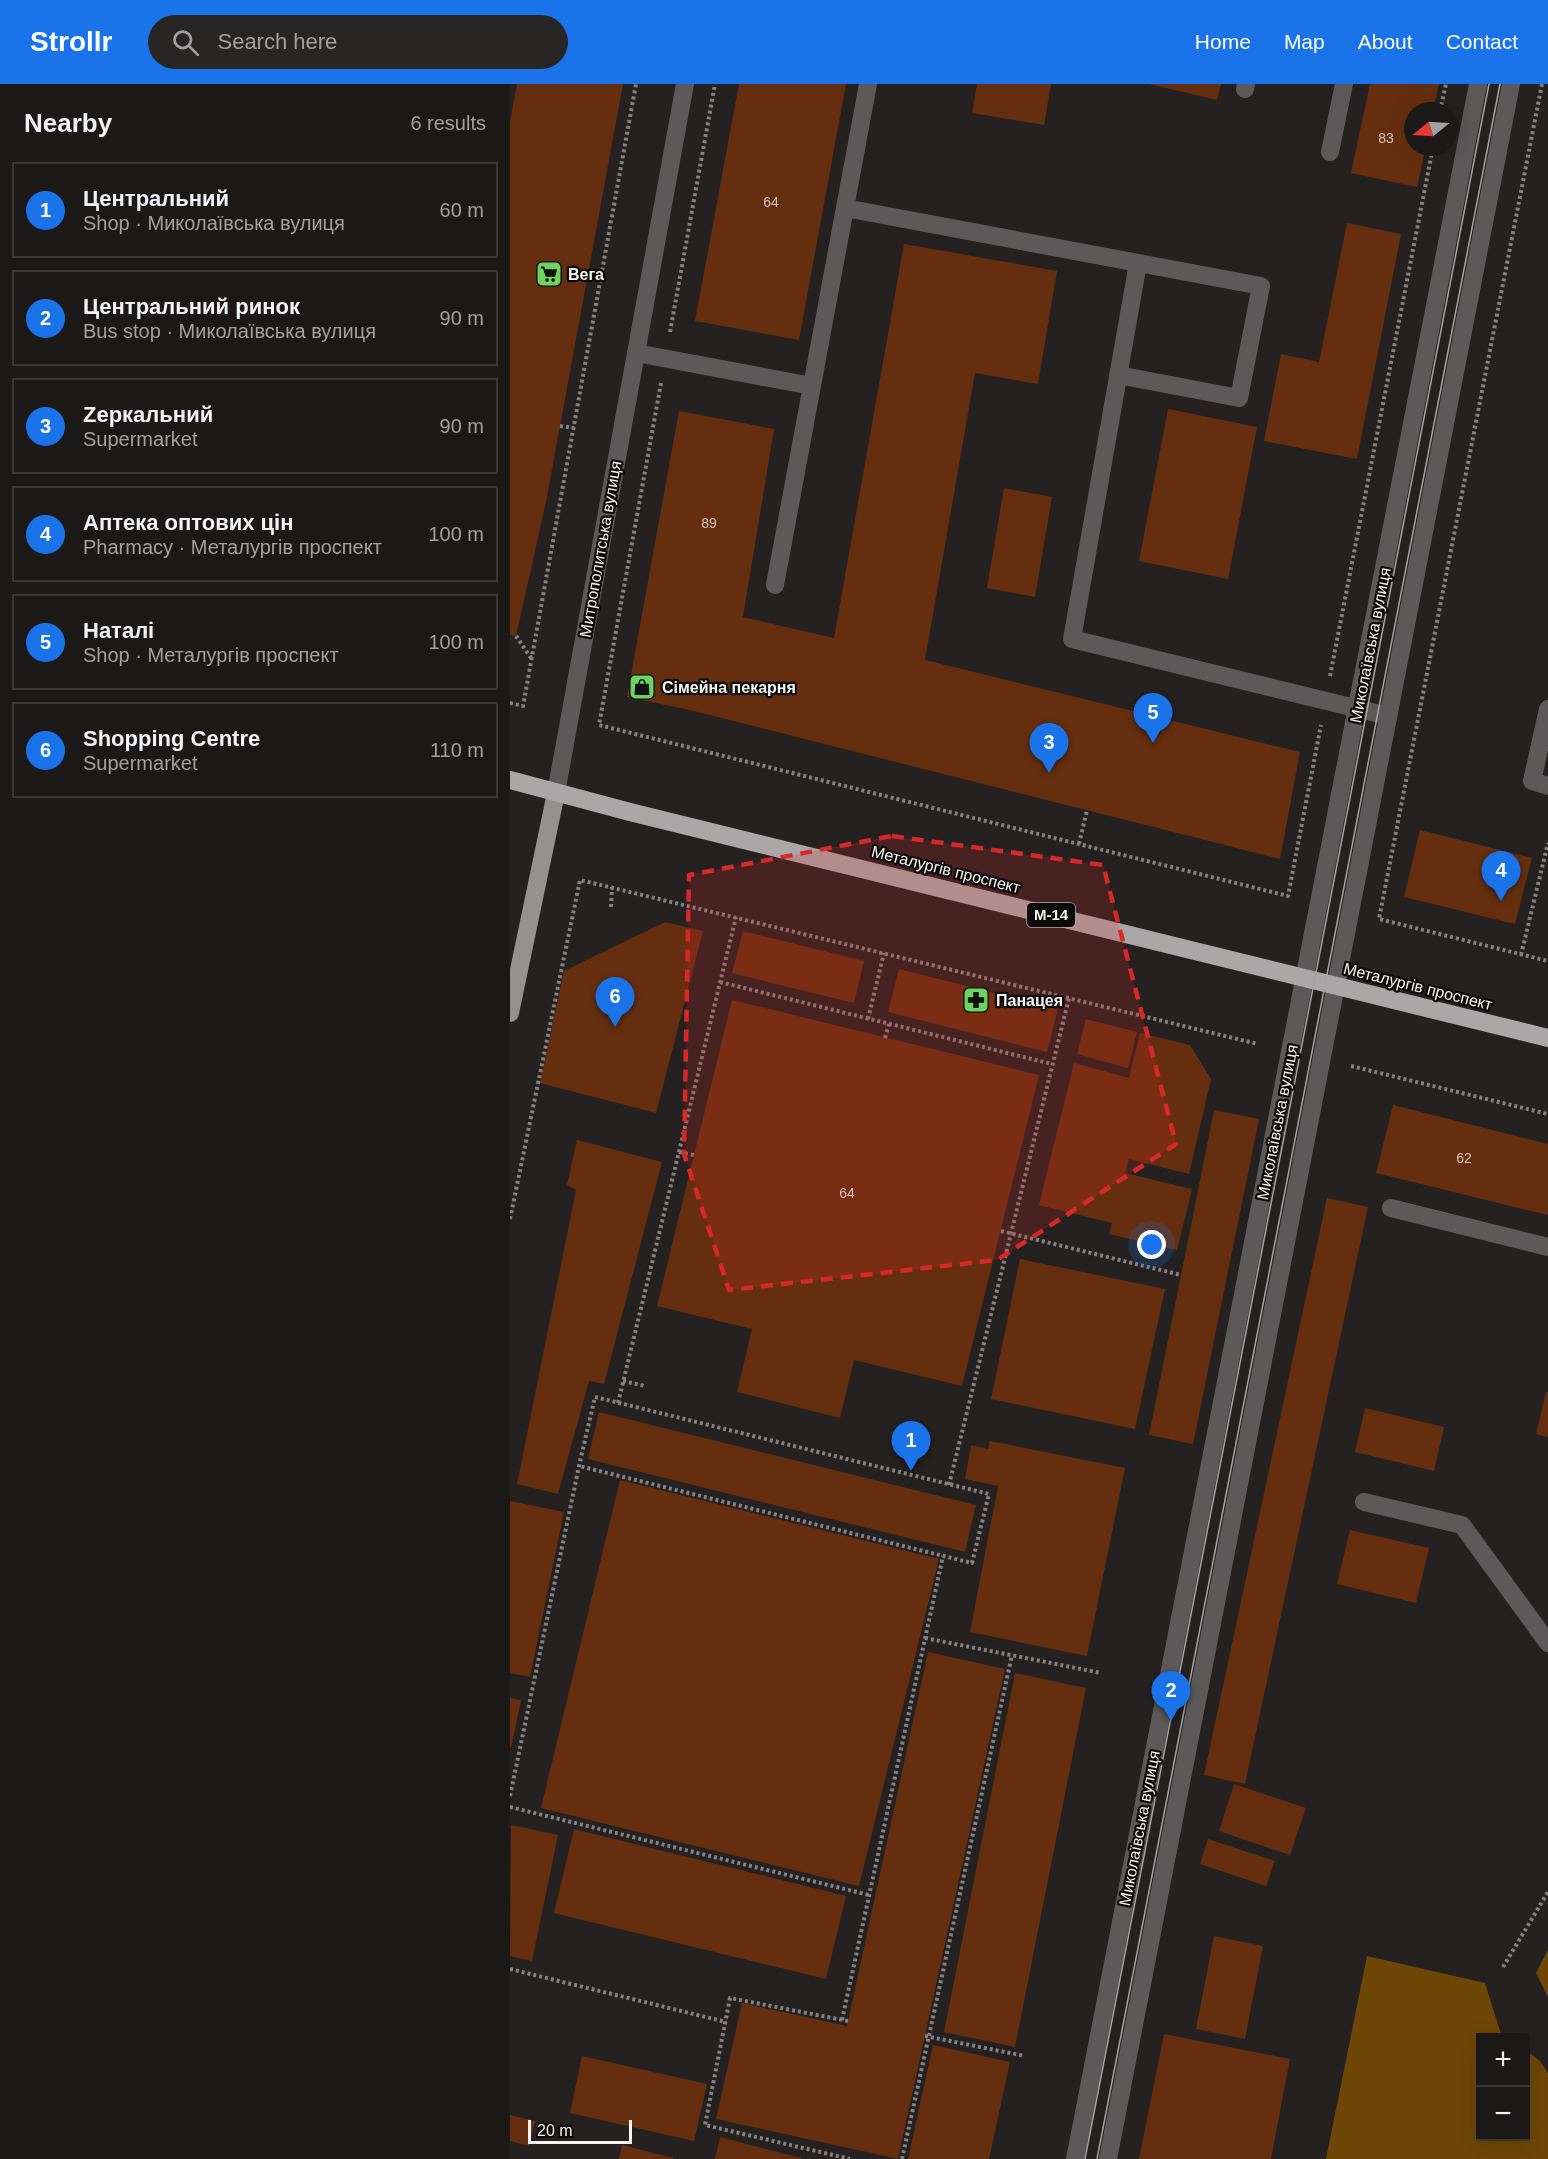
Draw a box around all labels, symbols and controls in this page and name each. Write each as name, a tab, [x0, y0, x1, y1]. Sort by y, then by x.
search box	[148, 15, 568, 69]
text: Strollr	[30, 26, 112, 57]
icon: search	[169, 26, 202, 59]
text: Search here	[217, 29, 337, 54]
text: Home	[1195, 30, 1251, 53]
text: Map	[1284, 30, 1325, 53]
text: About	[1358, 30, 1413, 53]
text: Contact	[1446, 30, 1518, 53]
north arrow	[1404, 102, 1458, 156]
text: Nearby	[24, 108, 112, 138]
text: 6 results	[410, 112, 486, 134]
house number: 83	[1378, 130, 1394, 146]
text: Центральний	[83, 186, 229, 211]
house number: 64	[763, 194, 779, 210]
text: 1	[40, 199, 51, 221]
text: 60 m	[440, 199, 484, 221]
text: Shop · Миколаївська вулиця	[83, 212, 345, 234]
supermarket icon: Вега	[534, 259, 564, 289]
place label: Вега	[568, 266, 604, 283]
text: Центральний ринок	[83, 294, 300, 319]
text: 2	[40, 307, 51, 329]
text: 90 m	[440, 307, 484, 329]
text: Bus stop · Миколаївська вулиця	[83, 320, 376, 342]
text: Zеркальний	[83, 402, 213, 427]
text: 3	[40, 415, 51, 437]
text: 90 m	[440, 415, 484, 437]
text: Supermarket	[83, 428, 198, 450]
street label: Митрополитська вулиця	[577, 459, 624, 639]
text: Аптека оптових цін	[83, 510, 294, 535]
house number: 89	[701, 515, 717, 531]
text: 4	[40, 523, 51, 545]
text: 100 m	[428, 523, 484, 545]
text: Pharmacy · Металургів проспект	[83, 536, 382, 558]
street label: Миколаївська вулиця	[1347, 566, 1394, 724]
text: Наталі	[83, 618, 154, 643]
text: 5	[40, 631, 51, 653]
text: 100 m	[428, 631, 484, 653]
text: Shop · Металургів проспект	[83, 644, 339, 666]
shop icon: Сімейна пекарня	[627, 672, 657, 702]
place label: Сімейна пекарня	[662, 679, 796, 696]
pin: 5	[1134, 694, 1172, 743]
pin: 3	[1030, 724, 1068, 773]
text: Shopping Centre	[83, 726, 260, 751]
text: 6	[40, 739, 51, 761]
text: 110 m	[430, 739, 484, 761]
text: Supermarket	[83, 752, 198, 774]
street label: Металургів проспект	[870, 843, 1023, 896]
pin: 4	[1482, 852, 1520, 901]
road number: М-14	[1027, 903, 1075, 927]
street label: Металургів проспект	[1342, 960, 1495, 1013]
pin: 6	[596, 978, 634, 1027]
pharmacy icon: Панацея	[961, 985, 991, 1015]
place label: Панацея	[996, 992, 1063, 1009]
street label: Миколаївська вулиця	[1254, 1043, 1301, 1201]
house number: 62	[1456, 1150, 1472, 1166]
house number: 64	[839, 1185, 855, 1201]
your location	[1137, 1230, 1166, 1259]
pin: 1	[892, 1422, 930, 1471]
pin: 2	[1152, 1672, 1190, 1721]
street label: Миколаївська вулиця	[1116, 1749, 1163, 1907]
map controls	[1476, 2033, 1530, 2141]
button: +	[1476, 2033, 1530, 2087]
button: −	[1476, 2087, 1530, 2141]
scale bar	[528, 2117, 632, 2144]
text: 20 m	[537, 2122, 573, 2139]

